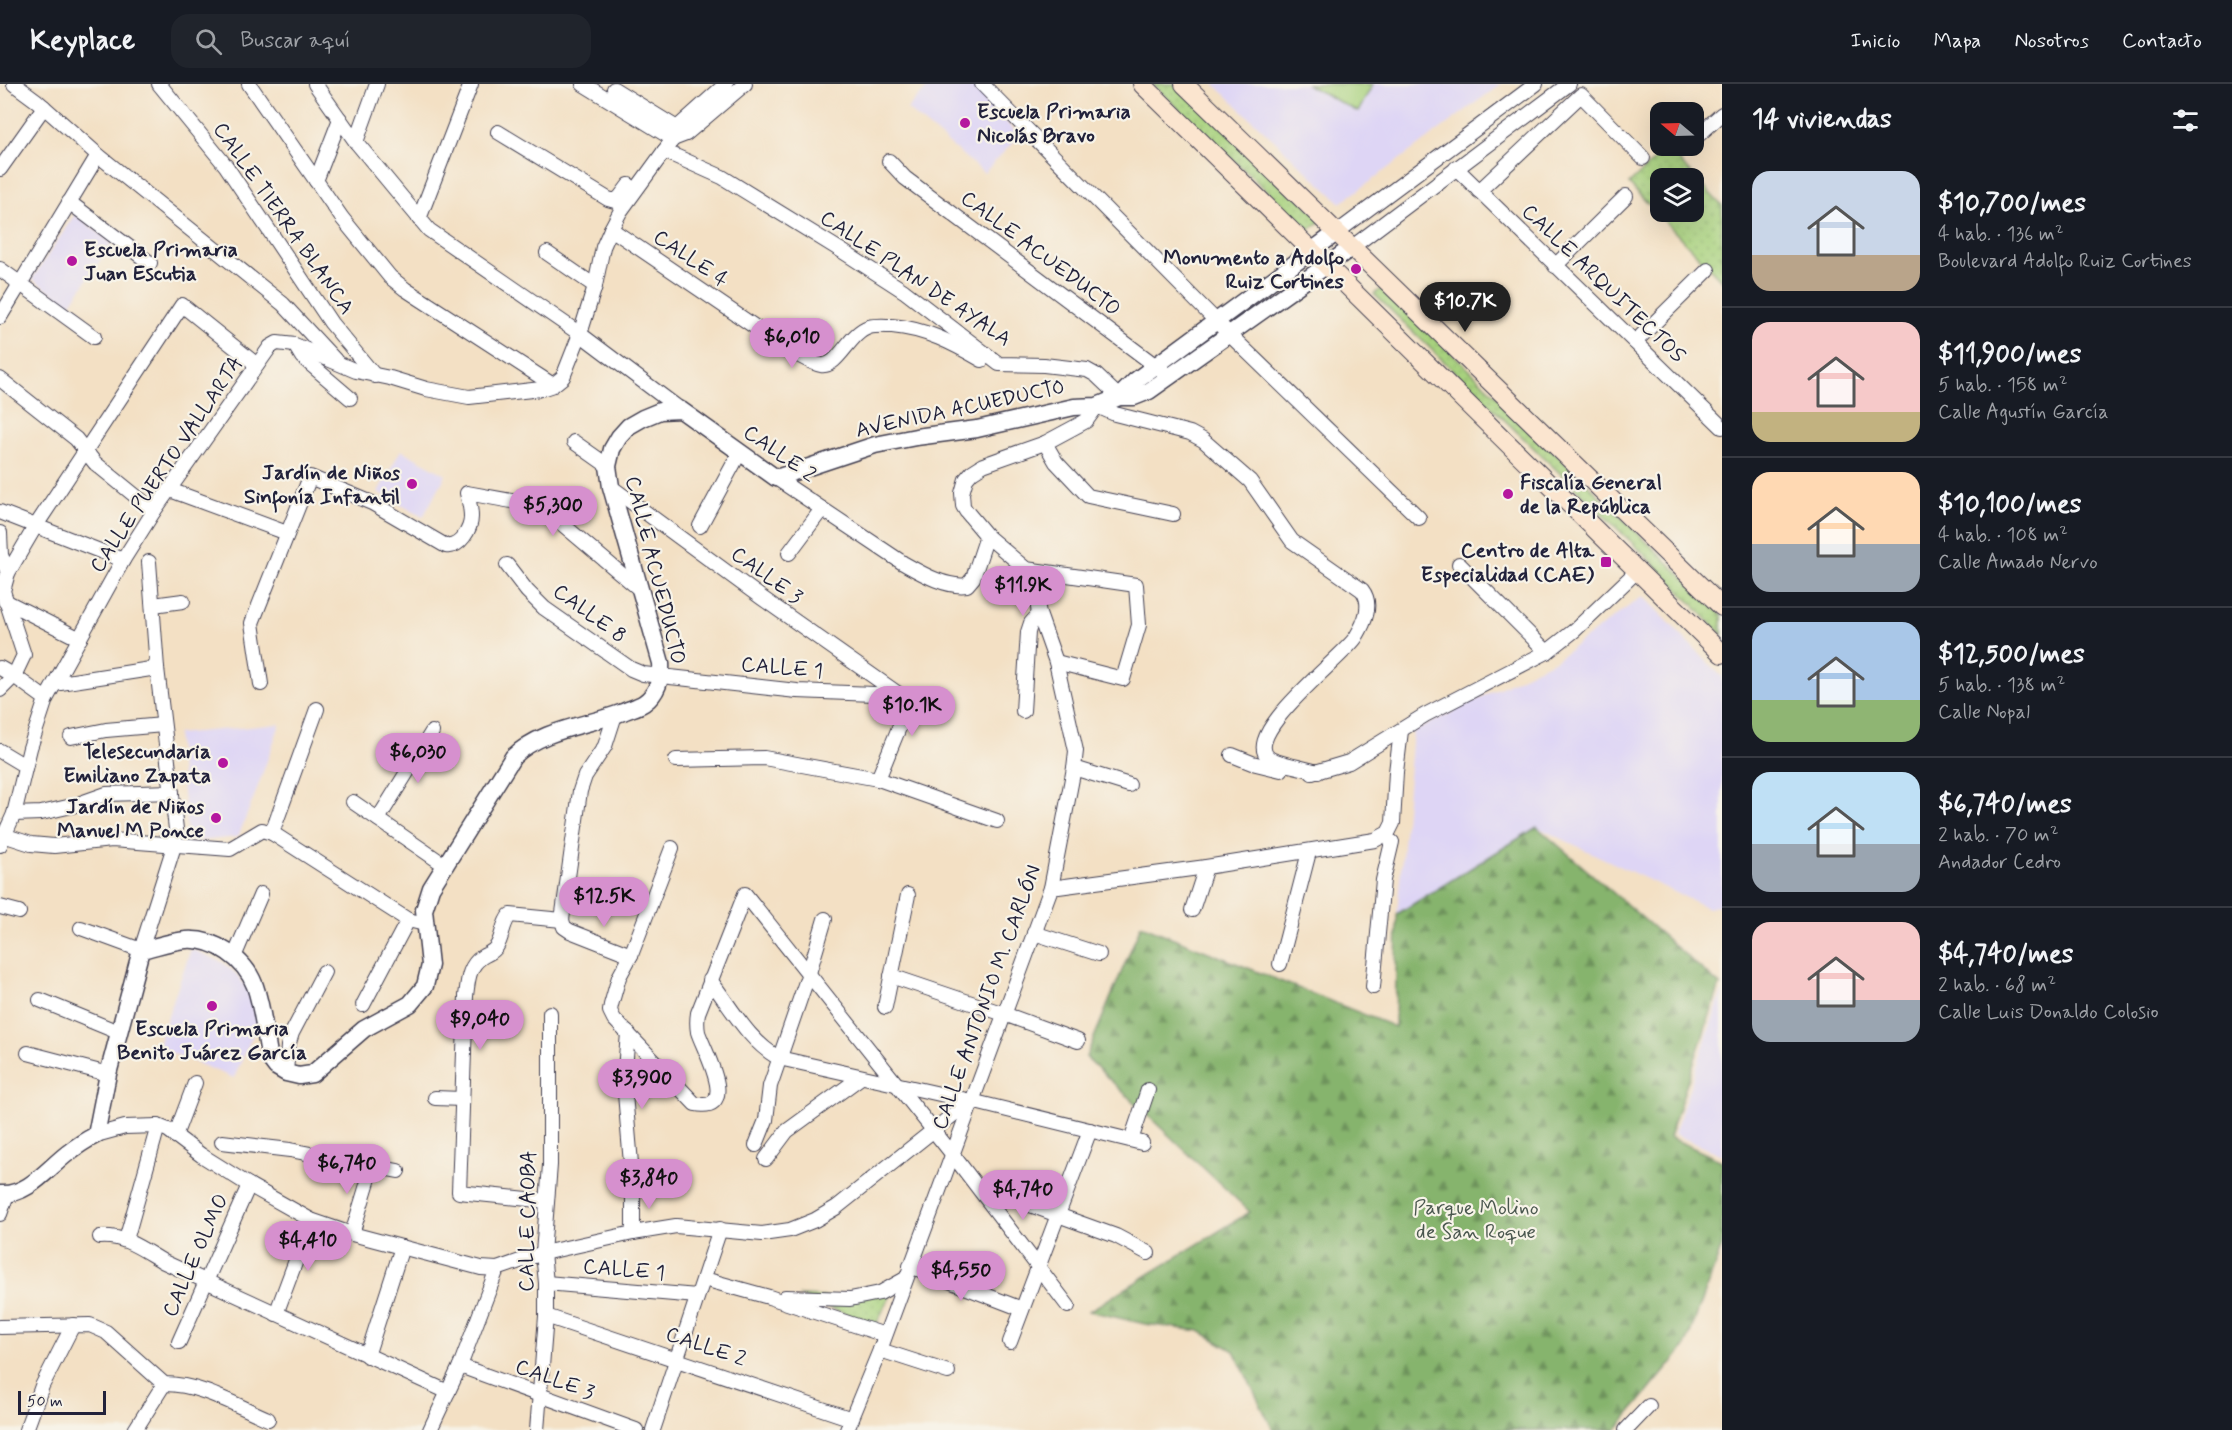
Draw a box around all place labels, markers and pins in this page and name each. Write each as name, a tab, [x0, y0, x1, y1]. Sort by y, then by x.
place label: Escuela Primaria Nicolás Bravo	[977, 98, 1131, 150]
marker: Escuela Primaria Nicolás Bravo	[958, 116, 972, 130]
place label: Escuela Primaria Juan Escutia	[84, 236, 238, 288]
place label: Monumento a Adolfo Ruiz Cortines	[1163, 244, 1345, 296]
marker: Escuela Primaria Juan Escutia	[65, 254, 79, 268]
marker: Monumento a Adolfo Ruiz Cortines	[1349, 262, 1363, 276]
pin: $10.7K	[1416, 282, 1514, 333]
pin: $6,010	[743, 318, 841, 369]
place label: Jardín de Niños Sinfonía Infantil	[244, 459, 401, 513]
place label: Fiscalía General de la República	[1520, 469, 1662, 521]
marker: Jardín de Niños Sinfonía Infantil	[405, 477, 419, 491]
pin: $5,300	[504, 486, 602, 537]
marker: Fiscalía General de la República	[1501, 487, 1515, 501]
place label: Centro de Alta Especialidad (CAE)	[1421, 537, 1595, 589]
marker: Centro de Alta Especialidad (CAE)	[1599, 555, 1613, 569]
pin: $11.9K	[974, 566, 1072, 617]
pin: $10.1K	[863, 686, 961, 737]
pin: $6,030	[369, 733, 467, 784]
place label: Telesecundaria Emiliano Zapata	[63, 738, 211, 790]
marker: Telesecundaria Emiliano Zapata	[216, 756, 230, 770]
place label: Jardín de Niños Manuel M Ponce	[57, 793, 205, 845]
marker: Jardín de Niños Manuel M Ponce	[209, 811, 223, 825]
pin: $12.5K	[555, 877, 653, 928]
marker: Escuela Primaria Benito Juárez García	[205, 999, 219, 1013]
pin: $9,040	[431, 1000, 529, 1051]
place label: Escuela Primaria Benito Juárez García	[117, 1015, 307, 1067]
pin: $3,900	[593, 1059, 691, 1110]
pin: $6,740	[298, 1144, 396, 1195]
pin: $3,840	[600, 1159, 698, 1210]
pin: $4,740	[974, 1170, 1072, 1221]
pin: $4,410	[259, 1221, 357, 1272]
pin: $4,550	[912, 1251, 1010, 1302]

